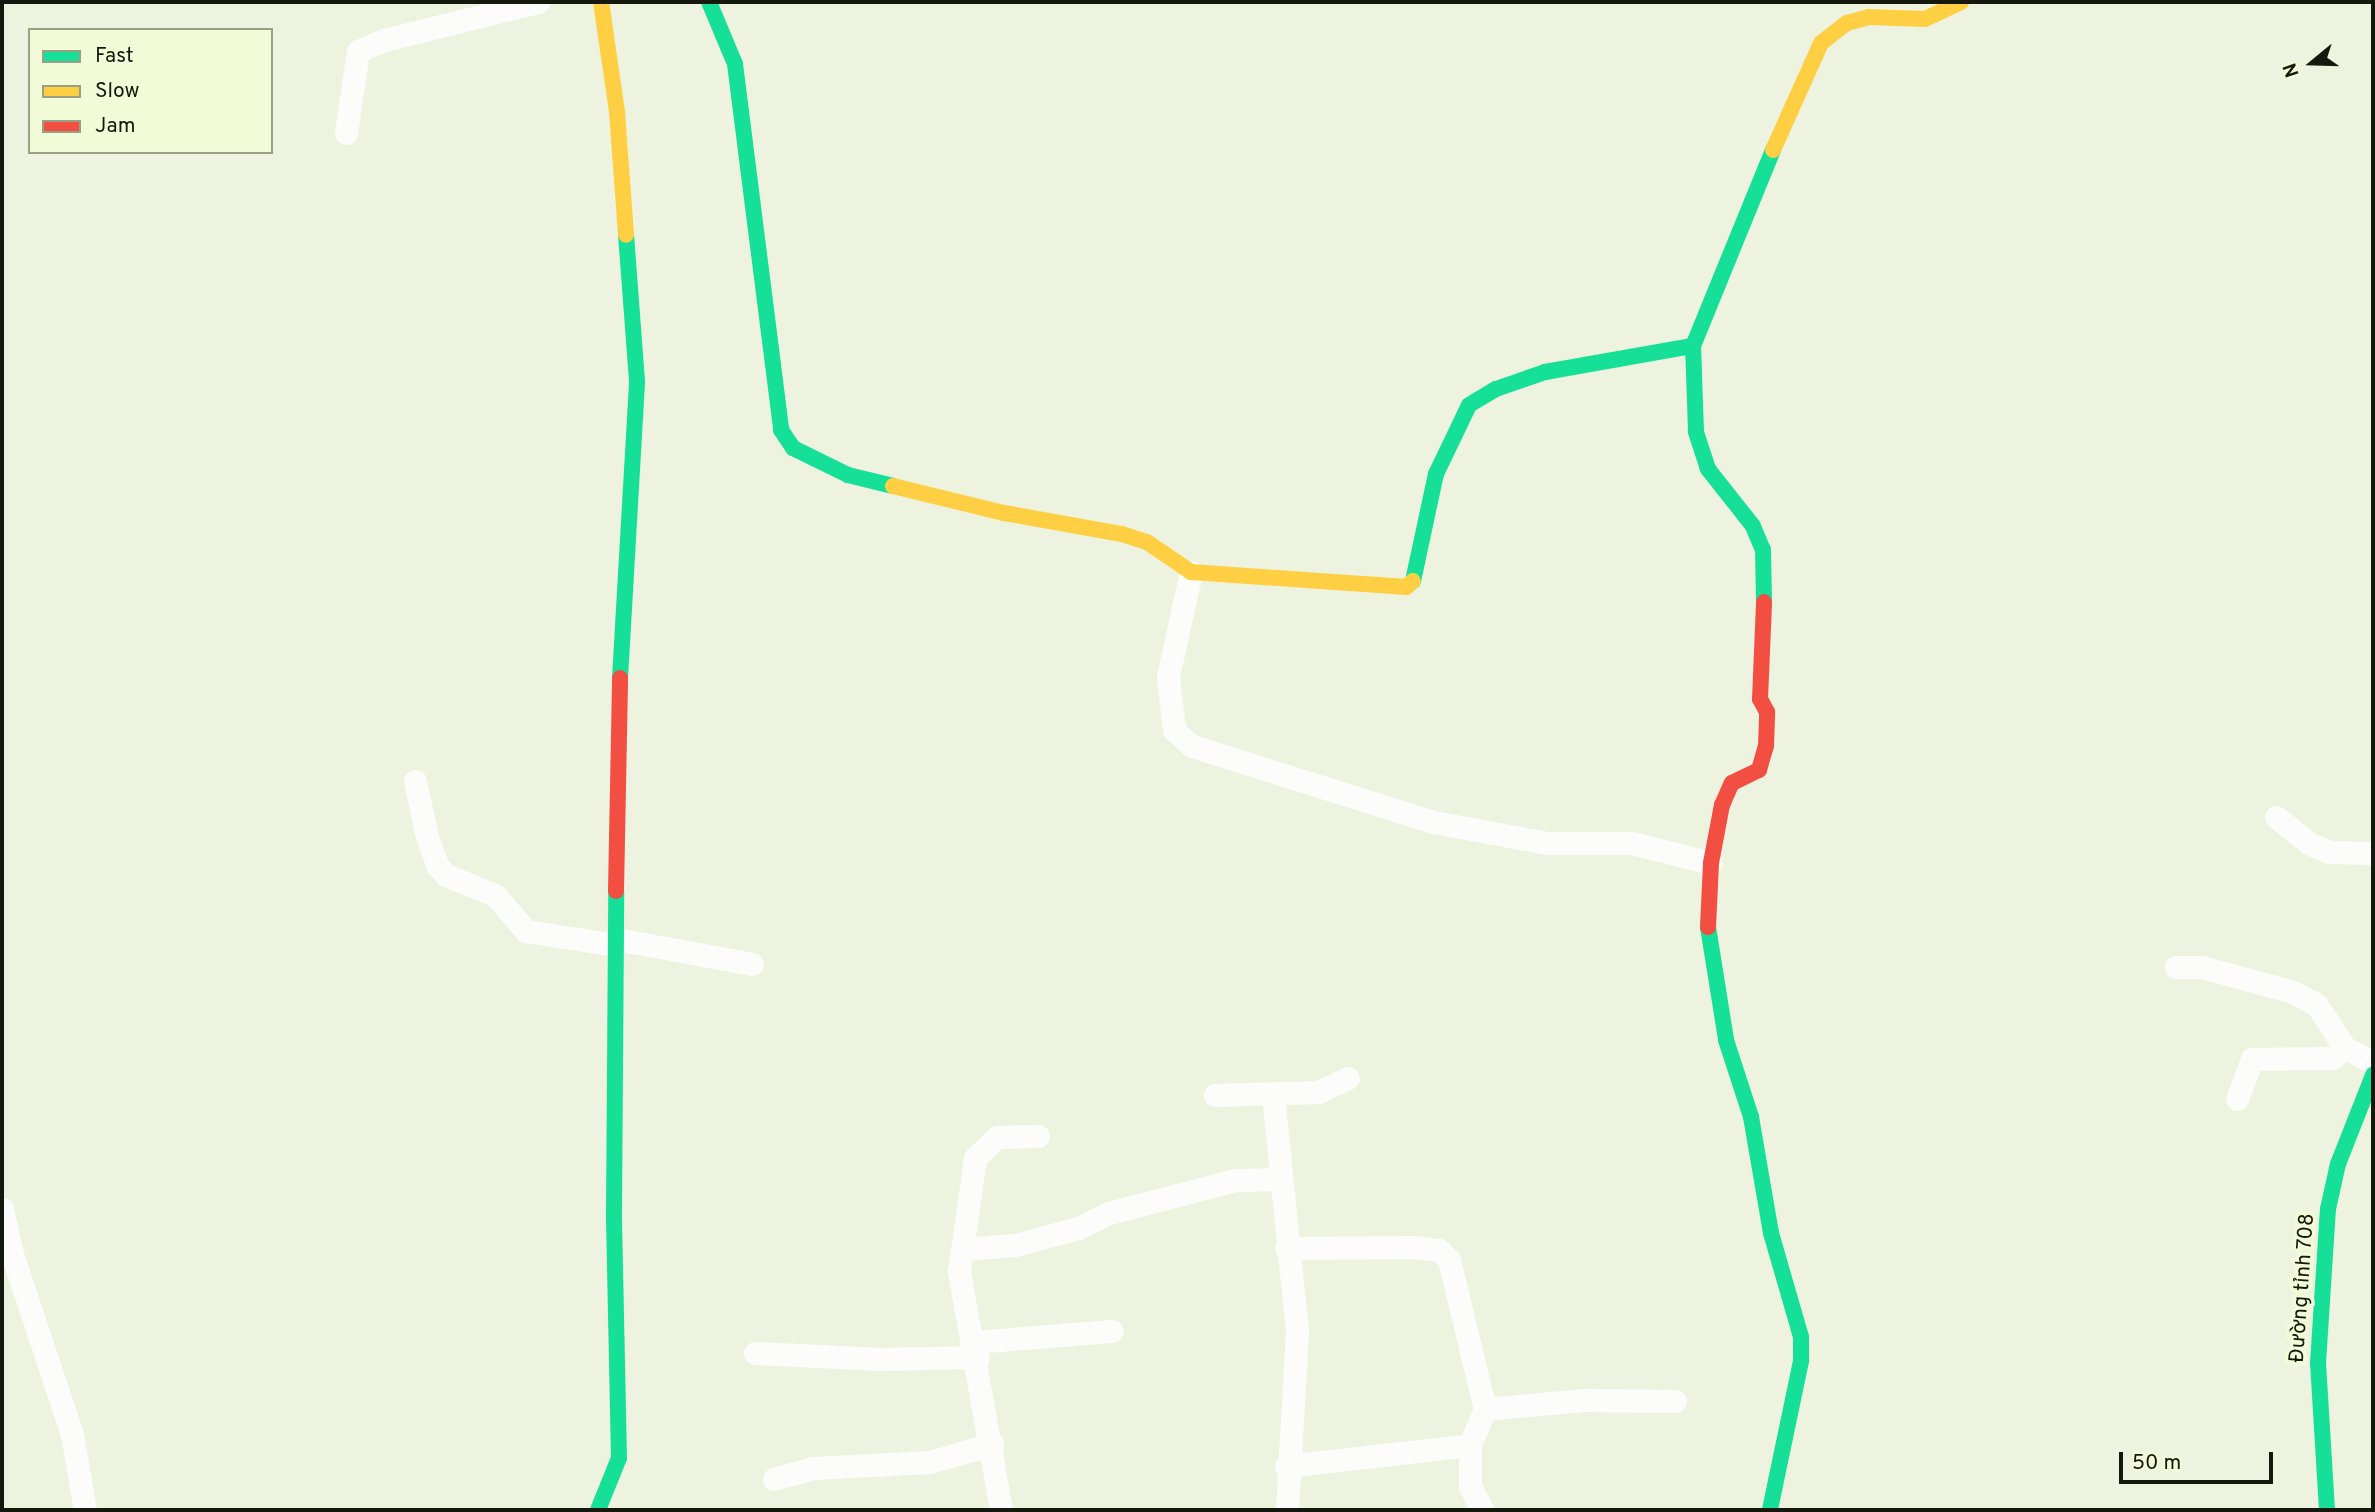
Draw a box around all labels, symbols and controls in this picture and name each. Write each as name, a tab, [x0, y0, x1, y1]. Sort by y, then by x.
legend	[28, 28, 273, 154]
north arrow	[2277, 28, 2347, 98]
text: Fast	[95, 43, 134, 70]
text: N	[2279, 59, 2306, 80]
text: Slow	[95, 78, 140, 105]
text: Jam	[95, 113, 136, 140]
street label: Đường tỉnh 708	[2285, 1212, 2321, 1364]
scale bar	[2123, 1438, 2277, 1482]
text: 50 m	[2132, 1450, 2181, 1477]

